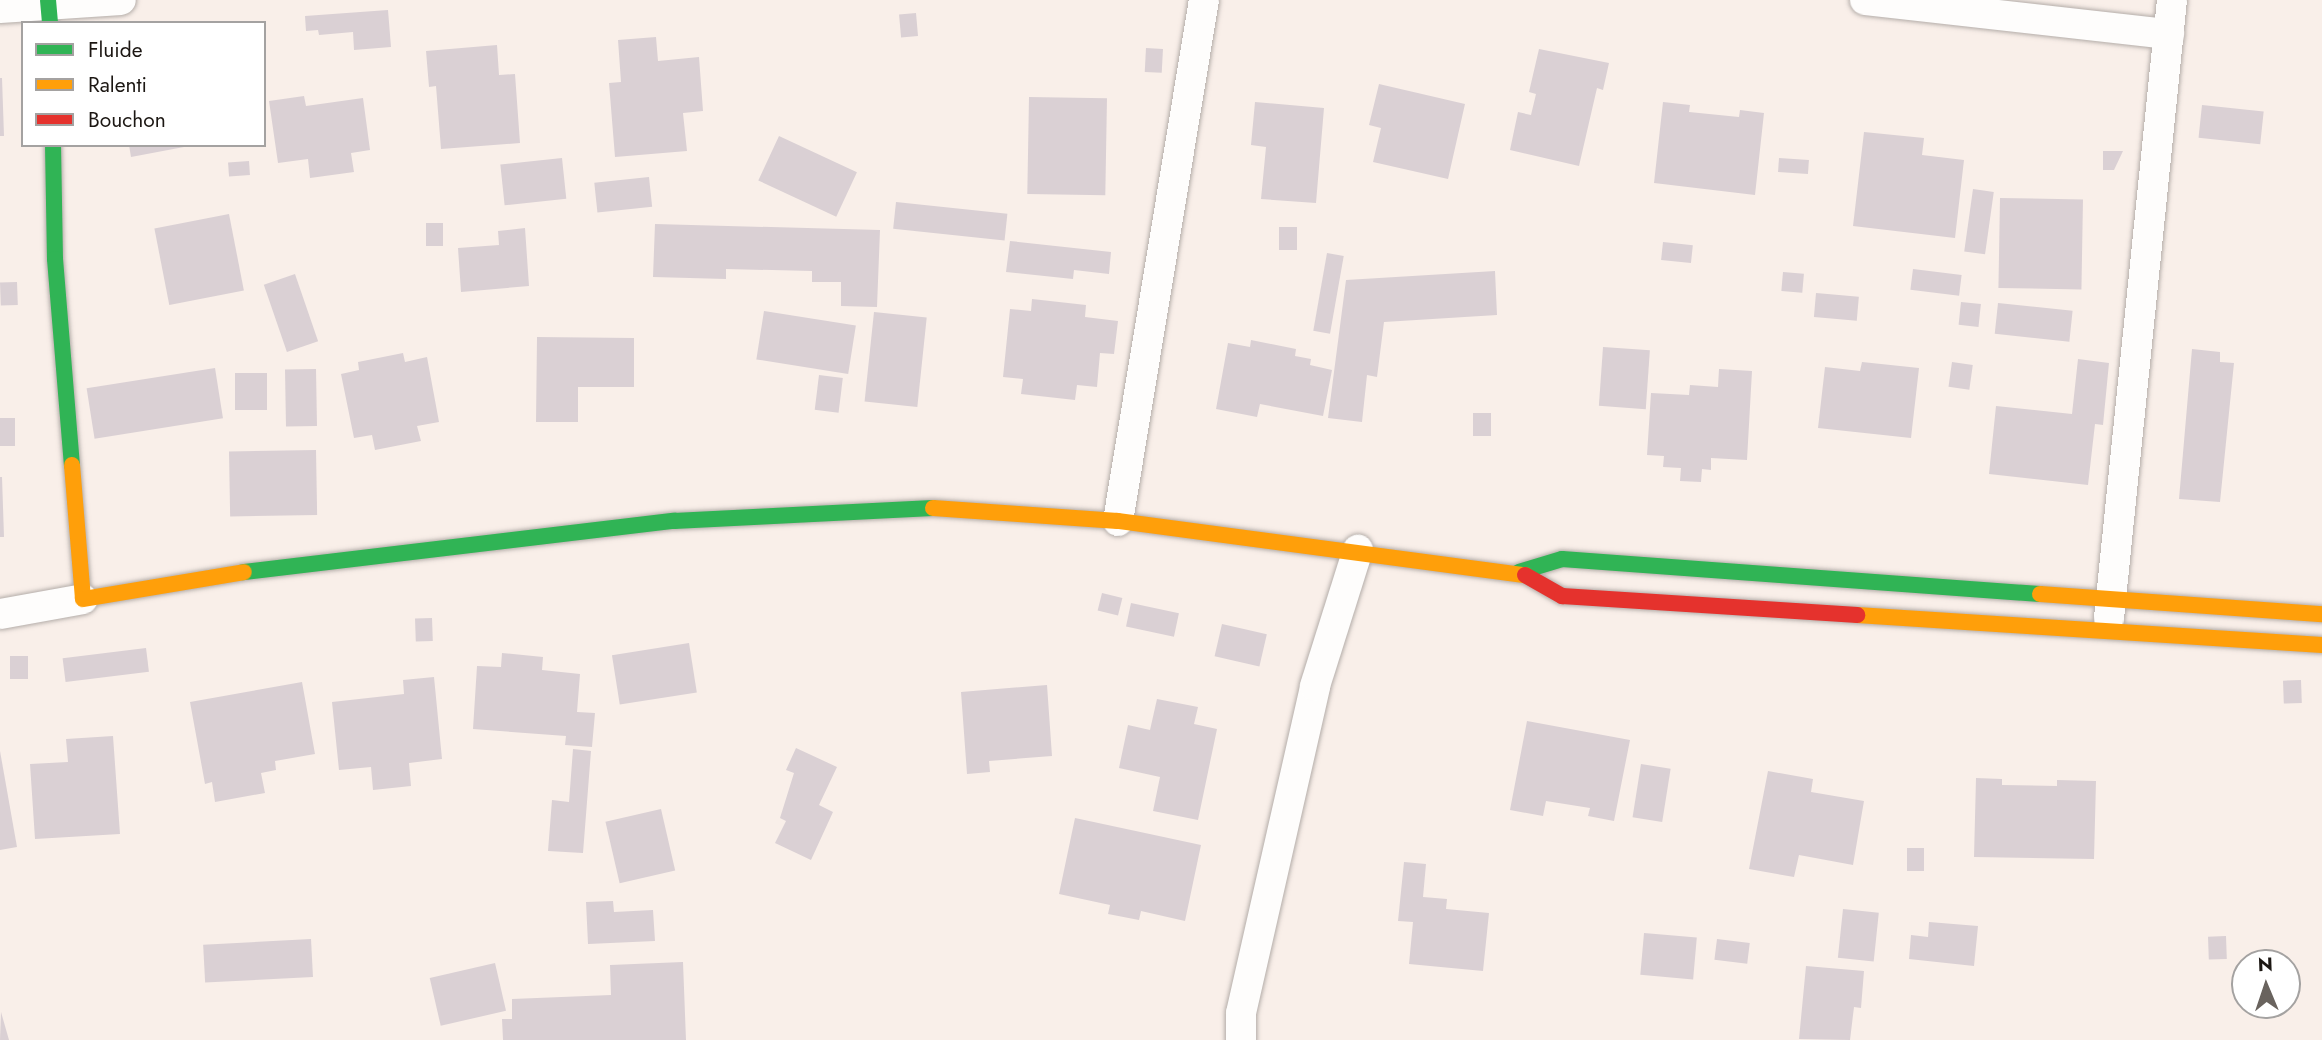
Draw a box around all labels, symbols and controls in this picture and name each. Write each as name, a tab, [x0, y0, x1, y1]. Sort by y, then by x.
legend	[21, 21, 266, 147]
text: Fluide	[88, 35, 143, 65]
text: Ralenti	[88, 70, 147, 100]
text: Bouchon	[88, 105, 166, 135]
north arrow	[2231, 949, 2301, 1019]
text: N	[2257, 951, 2273, 978]

